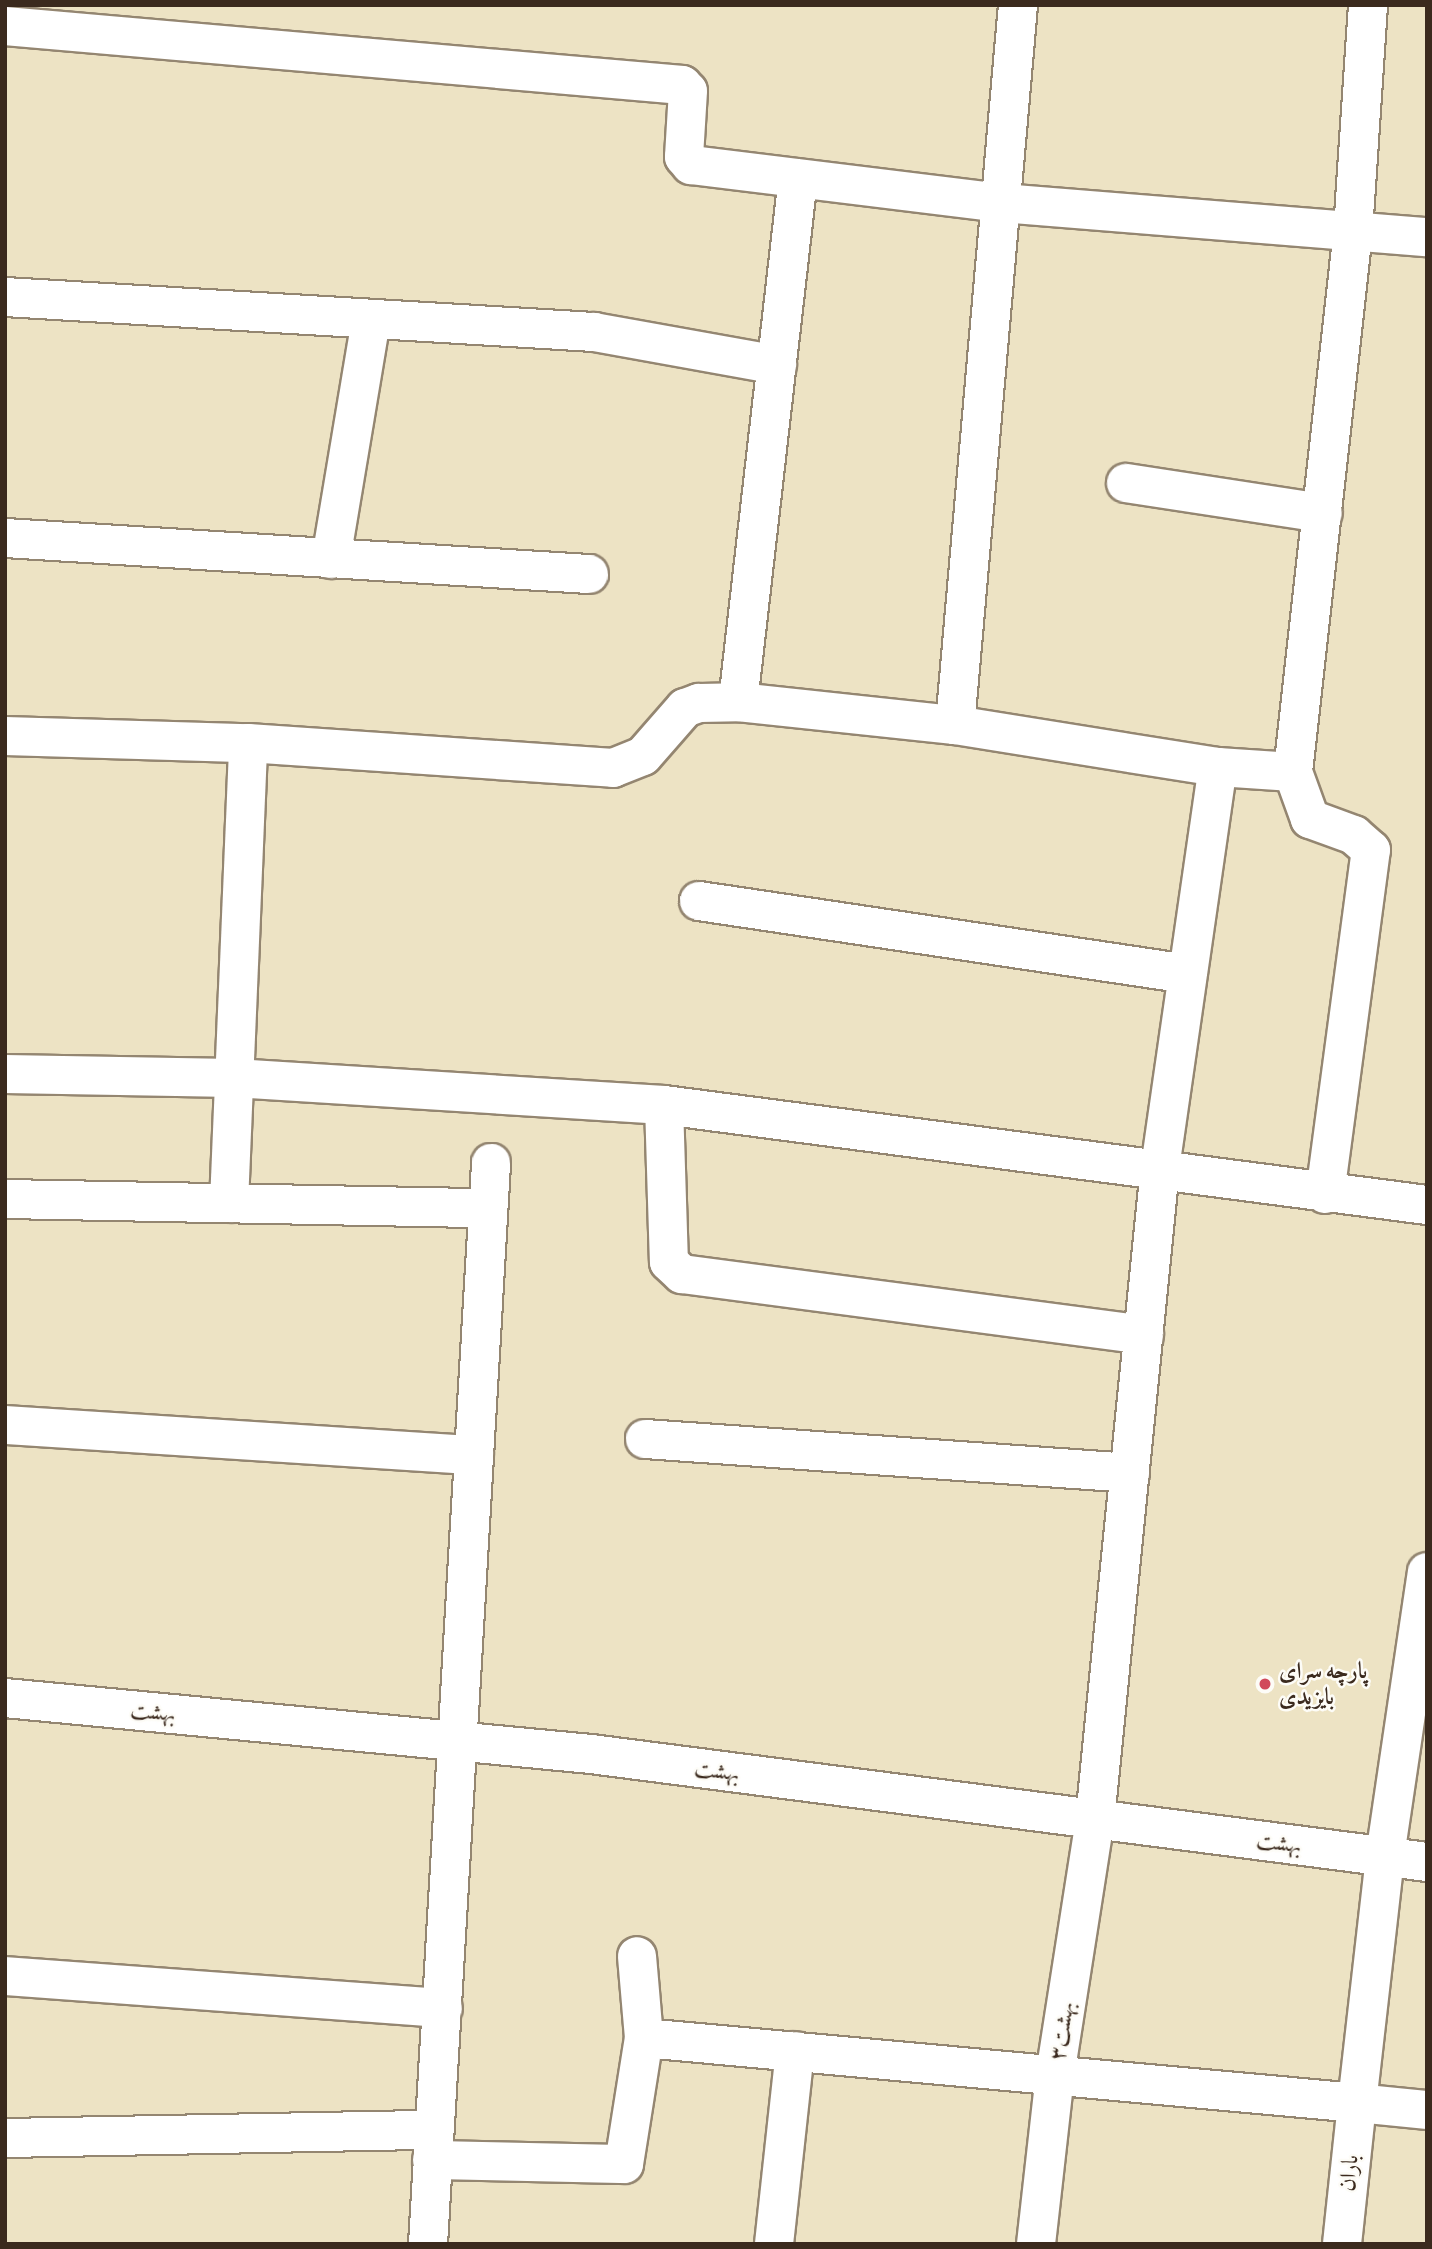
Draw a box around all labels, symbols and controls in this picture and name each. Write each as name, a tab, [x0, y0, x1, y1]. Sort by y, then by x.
place label: پارچه سرای بایزیدی	[1279, 1657, 1367, 1711]
marker: پارچه سرای بایزیدی	[1257, 1676, 1273, 1692]
street label: بهشت	[129, 1696, 177, 1728]
street label: بهشت	[693, 1755, 741, 1787]
street label: بهشت	[1255, 1827, 1303, 1859]
street label: بهشت۳	[1044, 2000, 1080, 2062]
street label: باران	[1333, 2153, 1365, 2193]

